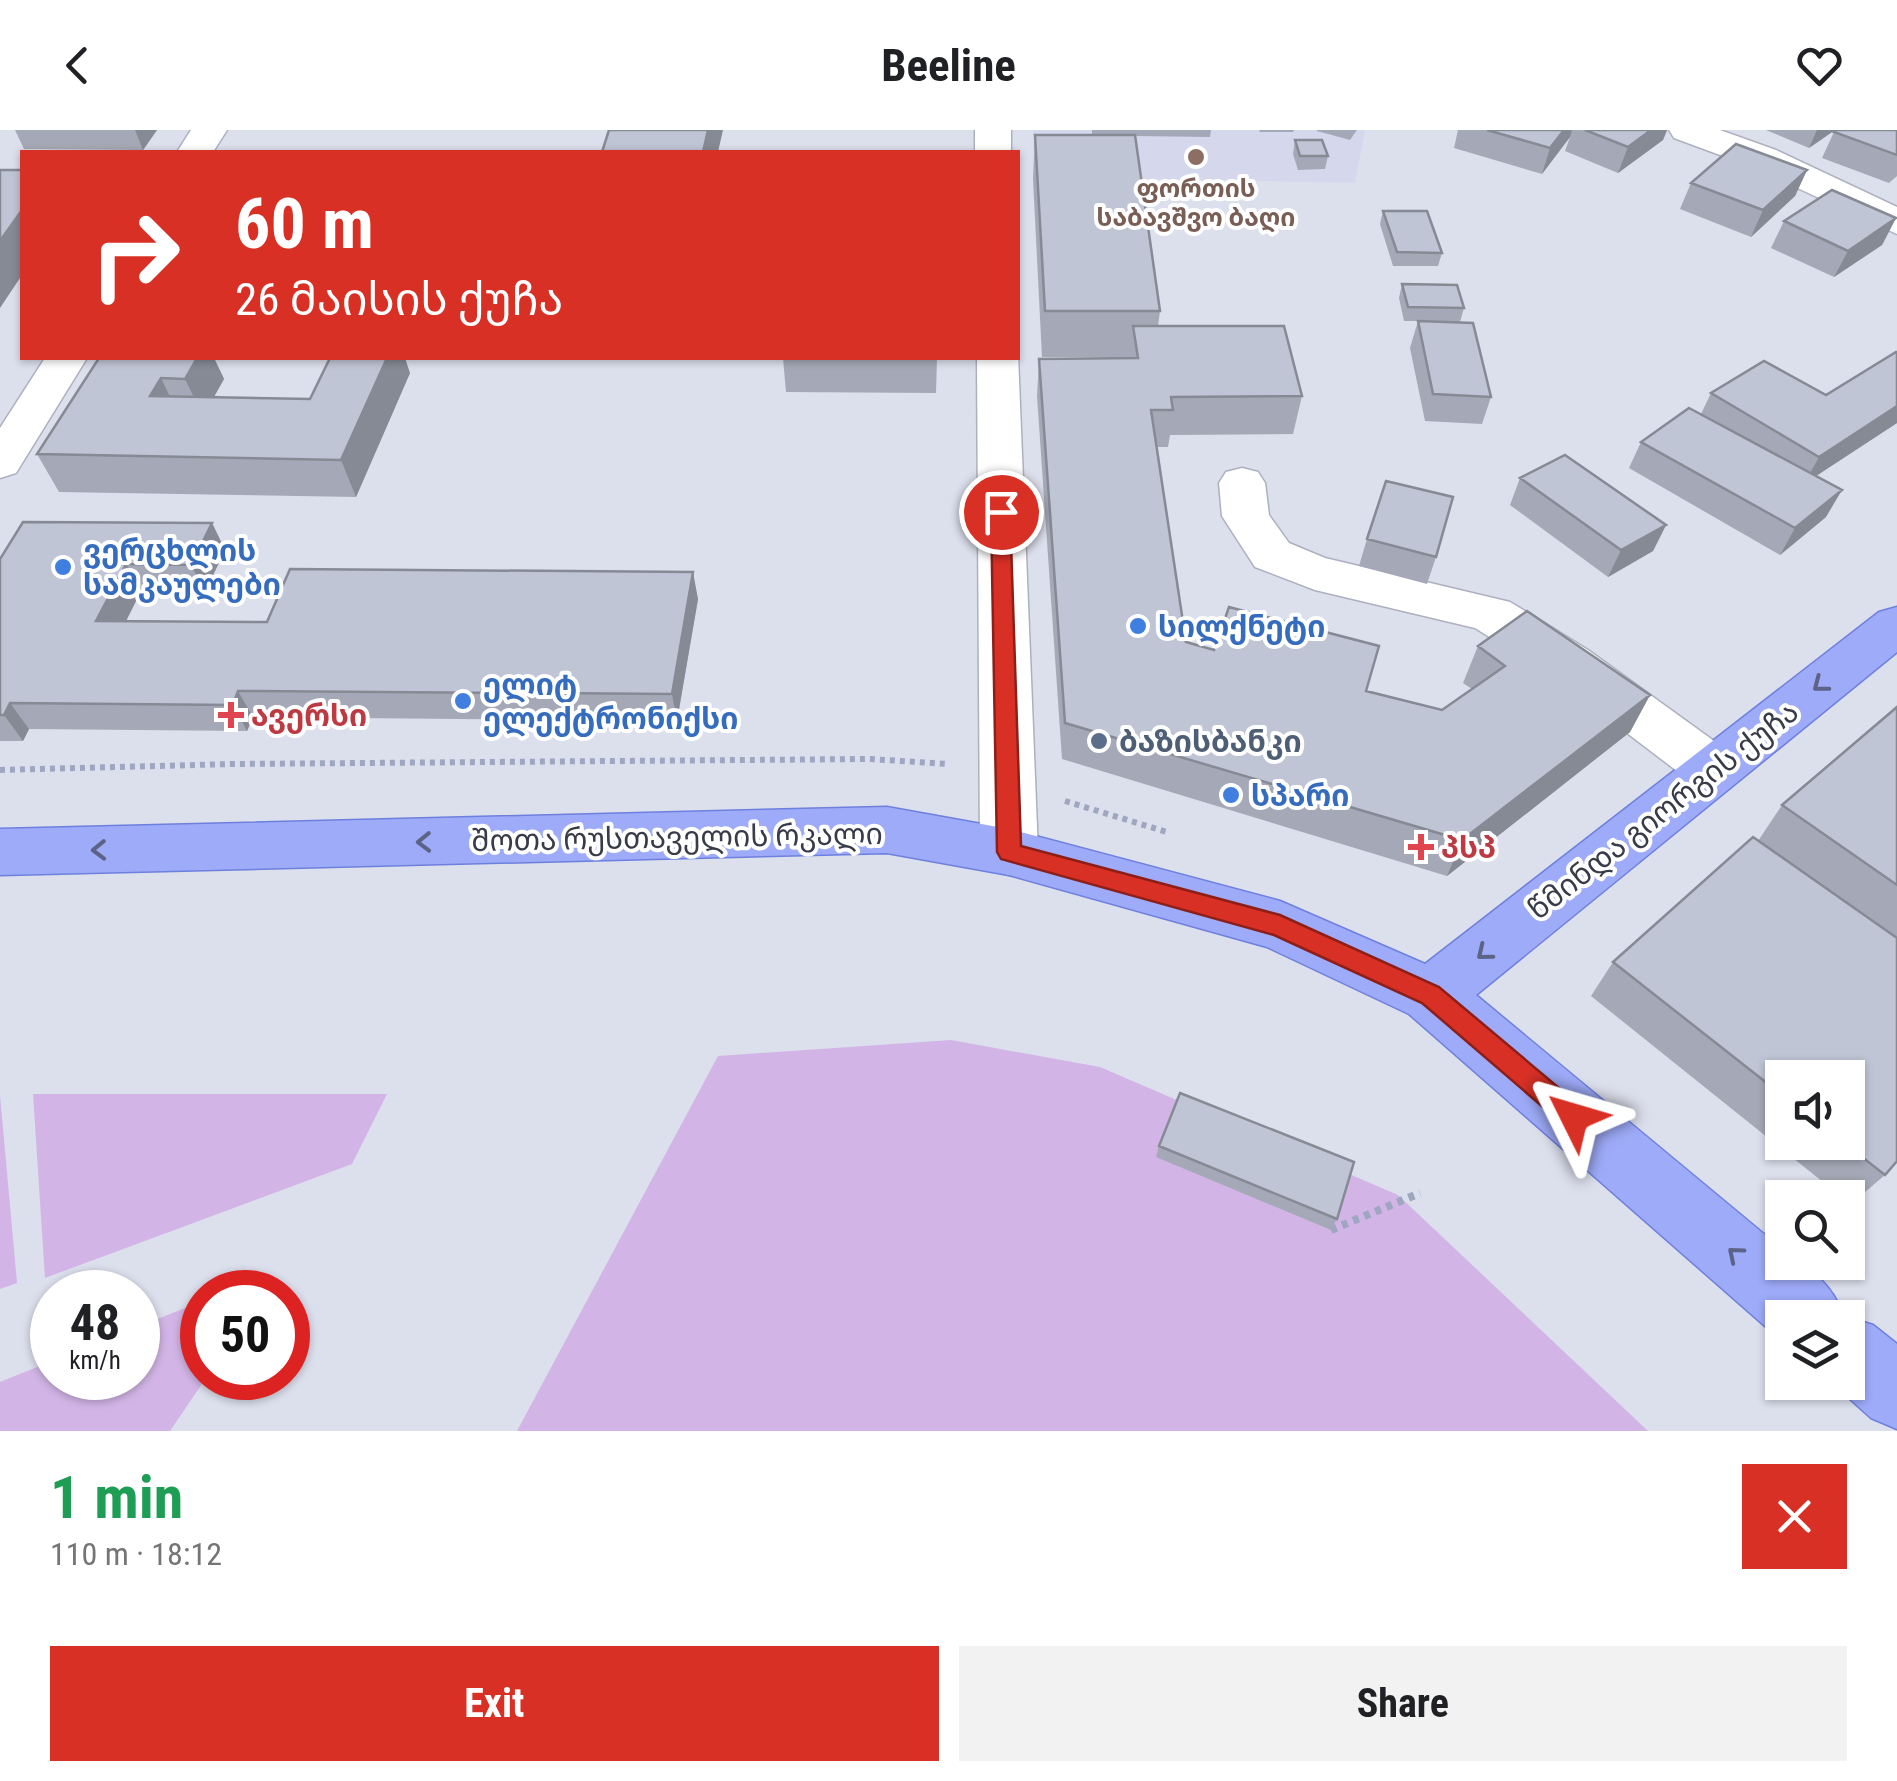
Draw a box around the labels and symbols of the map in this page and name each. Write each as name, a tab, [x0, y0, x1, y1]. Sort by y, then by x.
marker: ფორთის საბავშვო ბაღი	[1185, 146, 1207, 168]
place label: ფორთის საბავშვო ბაღი	[1097, 174, 1295, 233]
pin	[959, 470, 1044, 555]
place label: ვერცხლის სამკაულები	[83, 533, 281, 603]
marker: ვერცხლის სამკაულები	[52, 556, 74, 578]
place label: სილქნეტი	[1158, 609, 1325, 645]
marker: სილქნეტი	[1127, 615, 1149, 637]
place label: ელიტ ელექტრონიქსი	[483, 667, 738, 737]
one-way arrow	[1814, 673, 1832, 691]
marker: ელიტ ელექტრონიქსი	[452, 690, 474, 712]
street label: წმინდა გიორგის ქუჩა	[1521, 694, 1806, 927]
place label: ავერსი	[251, 698, 367, 734]
marker: ავერსი	[220, 704, 242, 726]
place label: ბაზისბანკი	[1119, 724, 1302, 760]
marker: ბაზისბანკი	[1088, 730, 1110, 752]
place label: სპარი	[1251, 778, 1349, 813]
marker: სპარი	[1220, 784, 1242, 806]
street label: შოთა რუსთაველის რკალი	[471, 816, 883, 859]
place label: პსპ	[1441, 830, 1496, 865]
one-way arrow	[415, 831, 431, 852]
marker: პსპ	[1410, 836, 1432, 858]
one-way arrow	[90, 839, 106, 861]
one-way arrow	[1477, 941, 1495, 959]
position arrow	[1522, 1065, 1626, 1169]
one-way arrow	[1729, 1248, 1747, 1266]
speed limit sign: 50	[180, 1270, 310, 1400]

